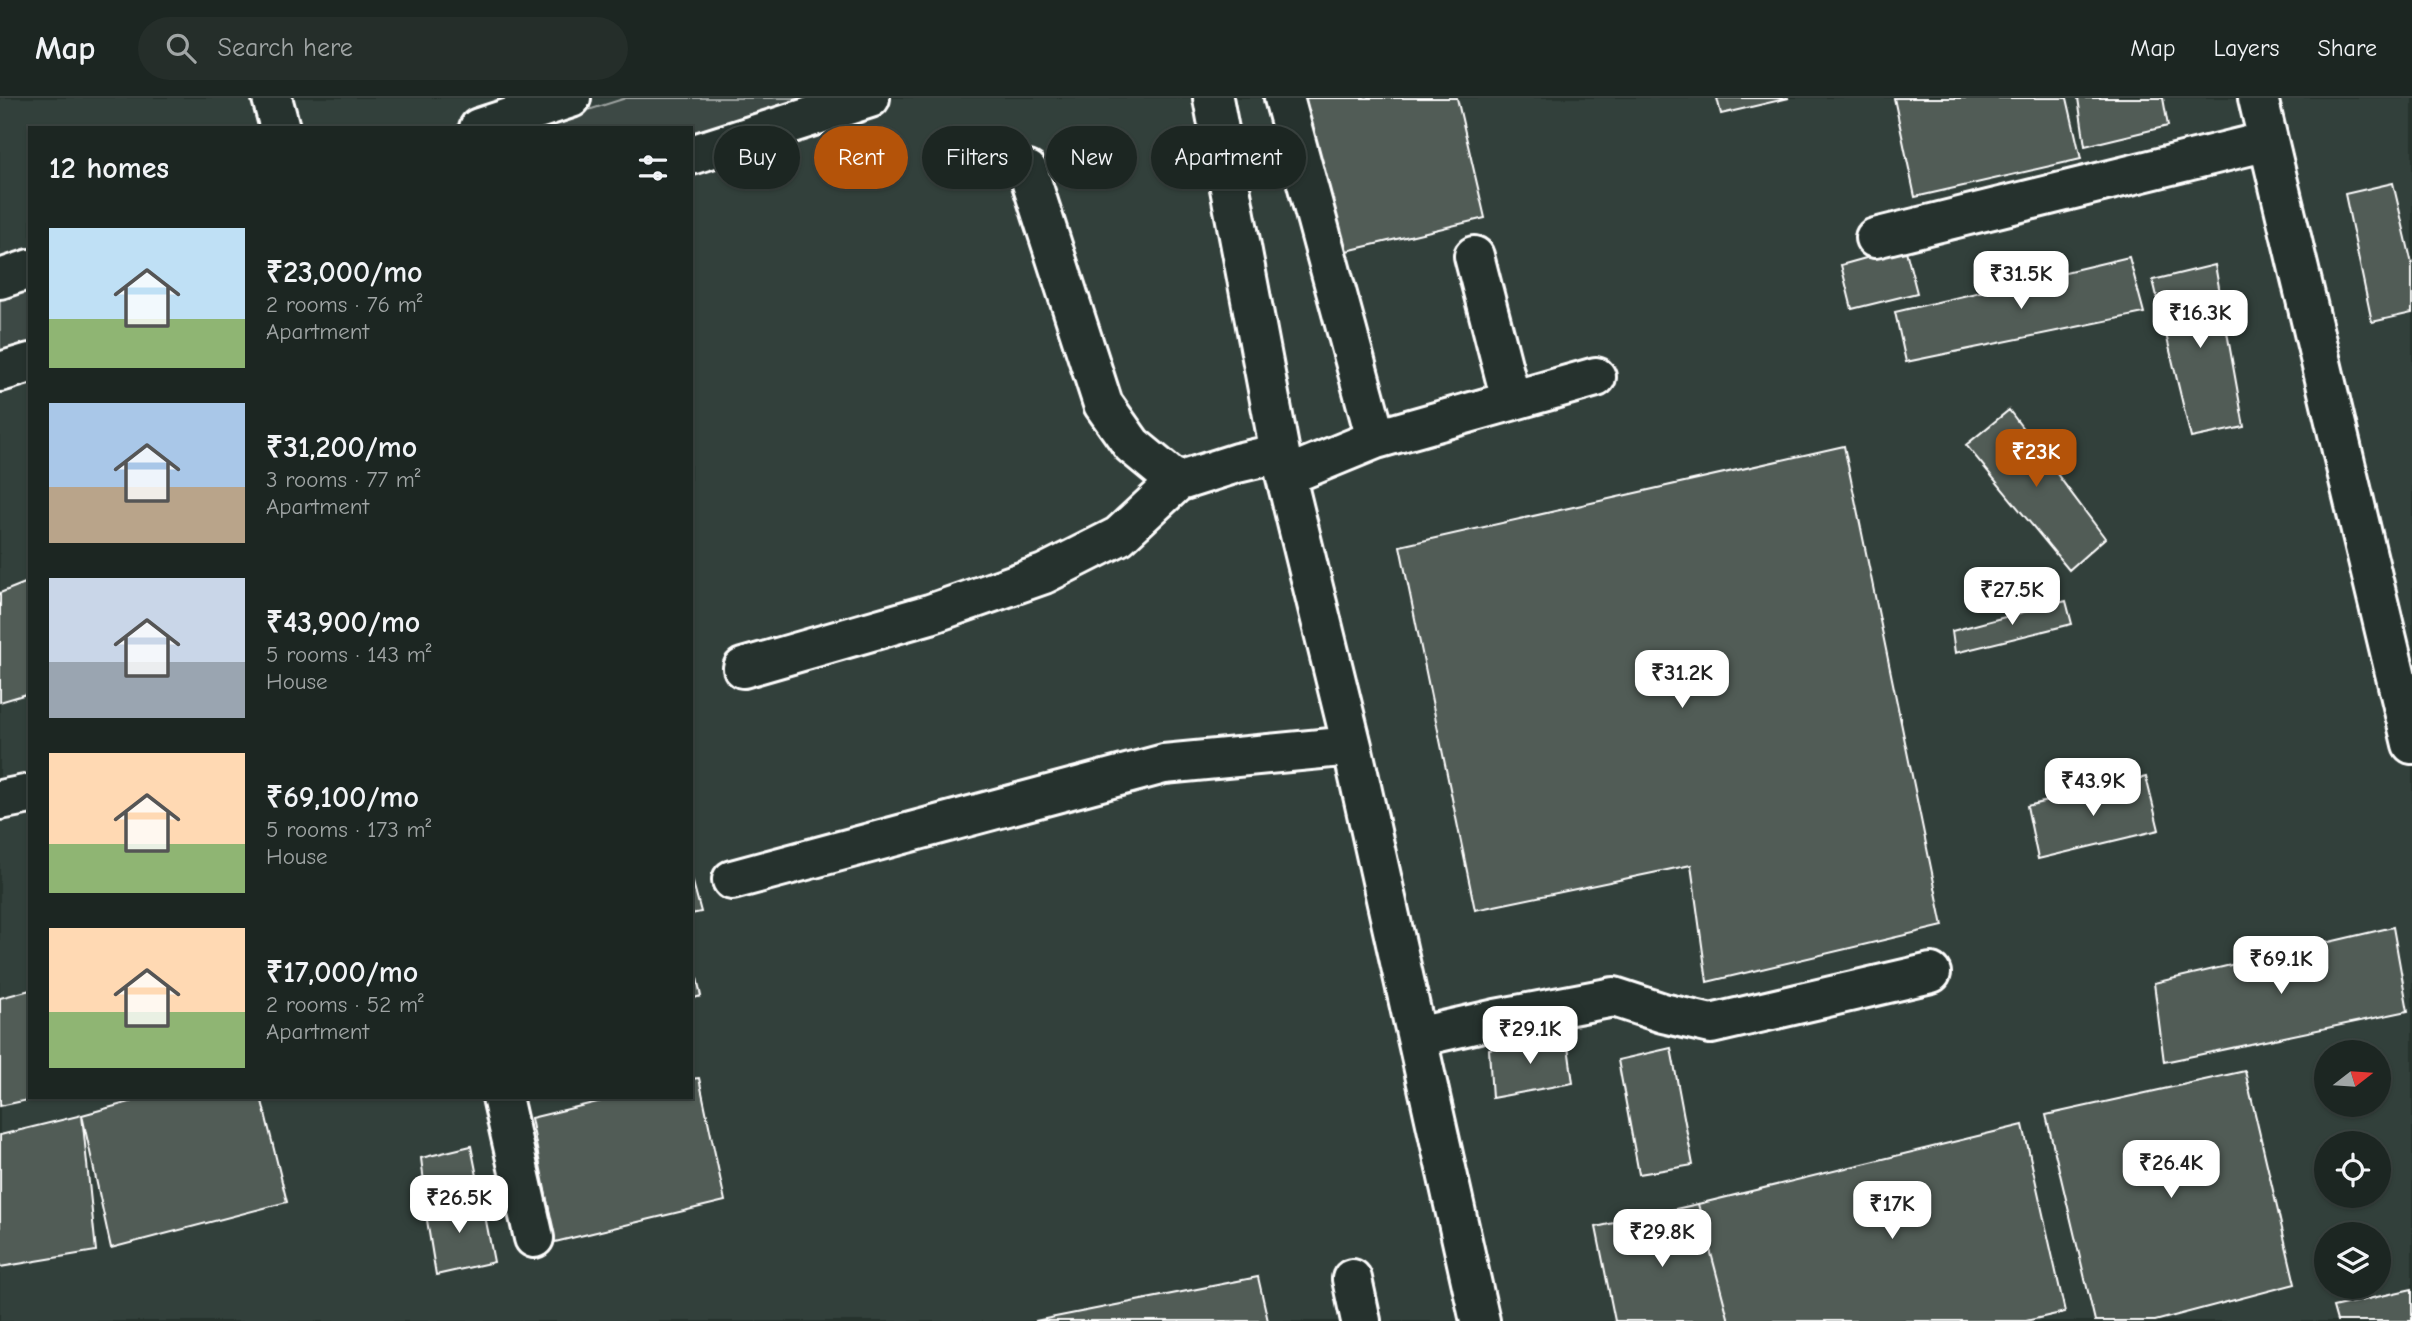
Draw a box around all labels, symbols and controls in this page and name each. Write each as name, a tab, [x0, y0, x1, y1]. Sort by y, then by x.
search box	[138, 17, 628, 80]
text: Map	[35, 29, 96, 67]
icon: search	[162, 29, 200, 67]
text: Search here	[218, 33, 353, 63]
text: Map	[2130, 34, 2176, 62]
text: Layers	[2214, 34, 2279, 62]
text: Share	[2317, 34, 2377, 62]
chip: Buy	[714, 126, 800, 189]
chip: Rent	[814, 126, 908, 189]
chip: Filters	[922, 126, 1032, 189]
chip: New	[1046, 126, 1137, 189]
chip: Apartment	[1151, 126, 1306, 189]
icon: filters	[634, 149, 672, 187]
text: 12 homes	[49, 151, 169, 186]
pin: ₹31.5K	[1964, 252, 2078, 311]
text: ₹23,000/mo	[266, 255, 423, 290]
icon: home	[105, 256, 189, 340]
text: ₹31.5K	[1990, 260, 2052, 287]
pin: ₹16.3K	[2143, 290, 2257, 350]
text: 2 rooms · 76 m²	[266, 291, 422, 318]
text: ₹16.3K	[2169, 299, 2231, 326]
text: Apartment	[266, 318, 369, 345]
text: ₹31,200/mo	[266, 430, 417, 465]
pin: ₹23K	[1995, 430, 2077, 489]
icon: home	[105, 431, 189, 515]
text: ₹23K	[2012, 438, 2060, 465]
text: 3 rooms · 77 m²	[266, 466, 421, 493]
text: Apartment	[266, 493, 369, 520]
pin: ₹27.5K	[1955, 568, 2069, 627]
text: ₹27.5K	[1980, 576, 2044, 603]
text: ₹43,900/mo	[266, 605, 420, 640]
icon: home	[105, 606, 189, 690]
text: 5 rooms · 143 m²	[266, 641, 432, 668]
pin: ₹31.2K	[1625, 650, 1739, 710]
text: ₹31.2K	[1651, 659, 1713, 686]
text: House	[266, 668, 328, 695]
pin: ₹43.9K	[2036, 758, 2150, 818]
text: ₹43.9K	[2061, 767, 2125, 794]
text: ₹69,100/mo	[266, 780, 419, 815]
icon: home	[105, 781, 189, 865]
text: 5 rooms · 173 m²	[266, 816, 431, 843]
text: House	[266, 843, 328, 870]
pin: ₹69.1K	[2224, 936, 2338, 996]
text: ₹69.1K	[2249, 945, 2313, 972]
text: ₹17,000/mo	[266, 955, 418, 990]
icon: home	[105, 956, 189, 1040]
text: 2 rooms · 52 m²	[266, 991, 424, 1018]
pin: ₹29.1K	[1473, 1006, 1587, 1066]
text: ₹29.1K	[1499, 1015, 1561, 1042]
text: Apartment	[266, 1018, 369, 1045]
north arrow	[2314, 1040, 2390, 1116]
map controls	[2314, 1040, 2391, 1299]
button: locate	[2314, 1131, 2391, 1208]
pin: ₹26.4K	[2114, 1140, 2228, 1200]
text: ₹26.4K	[2139, 1149, 2203, 1176]
pin: ₹26.5K	[402, 1176, 516, 1235]
pin: ₹17K	[1851, 1182, 1933, 1241]
text: ₹26.5K	[426, 1184, 492, 1211]
text: ₹17K	[1869, 1190, 1915, 1217]
pin: ₹29.8K	[1605, 1210, 1719, 1269]
text: ₹29.8K	[1629, 1218, 1695, 1245]
button: layers	[2314, 1222, 2391, 1299]

